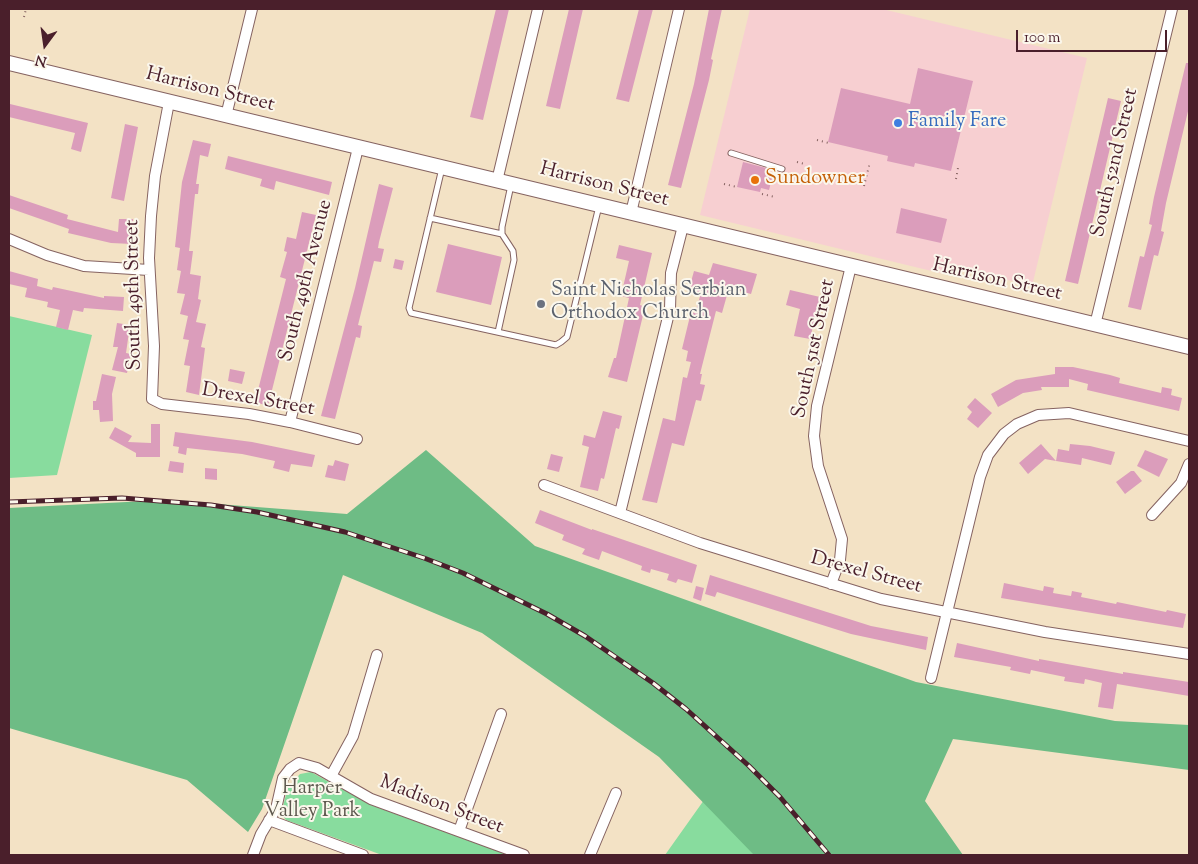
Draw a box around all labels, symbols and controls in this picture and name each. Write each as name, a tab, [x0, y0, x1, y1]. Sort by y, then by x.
north arrow	[20, 20, 70, 70]
scale bar	[1018, 20, 1169, 52]
text: 100 m	[1024, 28, 1060, 49]
text: N	[34, 48, 49, 71]
street label: Harrison Street	[143, 63, 277, 119]
street label: South 52nd Street	[1087, 86, 1145, 240]
place label: Family Fare	[908, 111, 1006, 135]
marker: Family Fare	[892, 117, 904, 129]
street label: Harrison Street	[537, 158, 671, 214]
place label: Sundowner	[765, 168, 865, 192]
marker: Sundowner	[749, 174, 761, 186]
street label: South 49th Avenue	[275, 197, 339, 365]
street label: South 49th Street	[122, 219, 148, 371]
street label: Harrison Street	[930, 254, 1064, 308]
street label: South 51st Street	[789, 277, 841, 421]
place label: Saint Nicholas Serbian Orthodox Church	[551, 280, 746, 327]
marker: Saint Nicholas Serbian Orthodox Church	[535, 298, 547, 310]
street label: Drexel Street	[200, 379, 316, 423]
street label: Drexel Street	[808, 548, 924, 600]
street label: Madison Street	[376, 771, 506, 841]
park label: Harper Valley Park	[264, 778, 360, 825]

